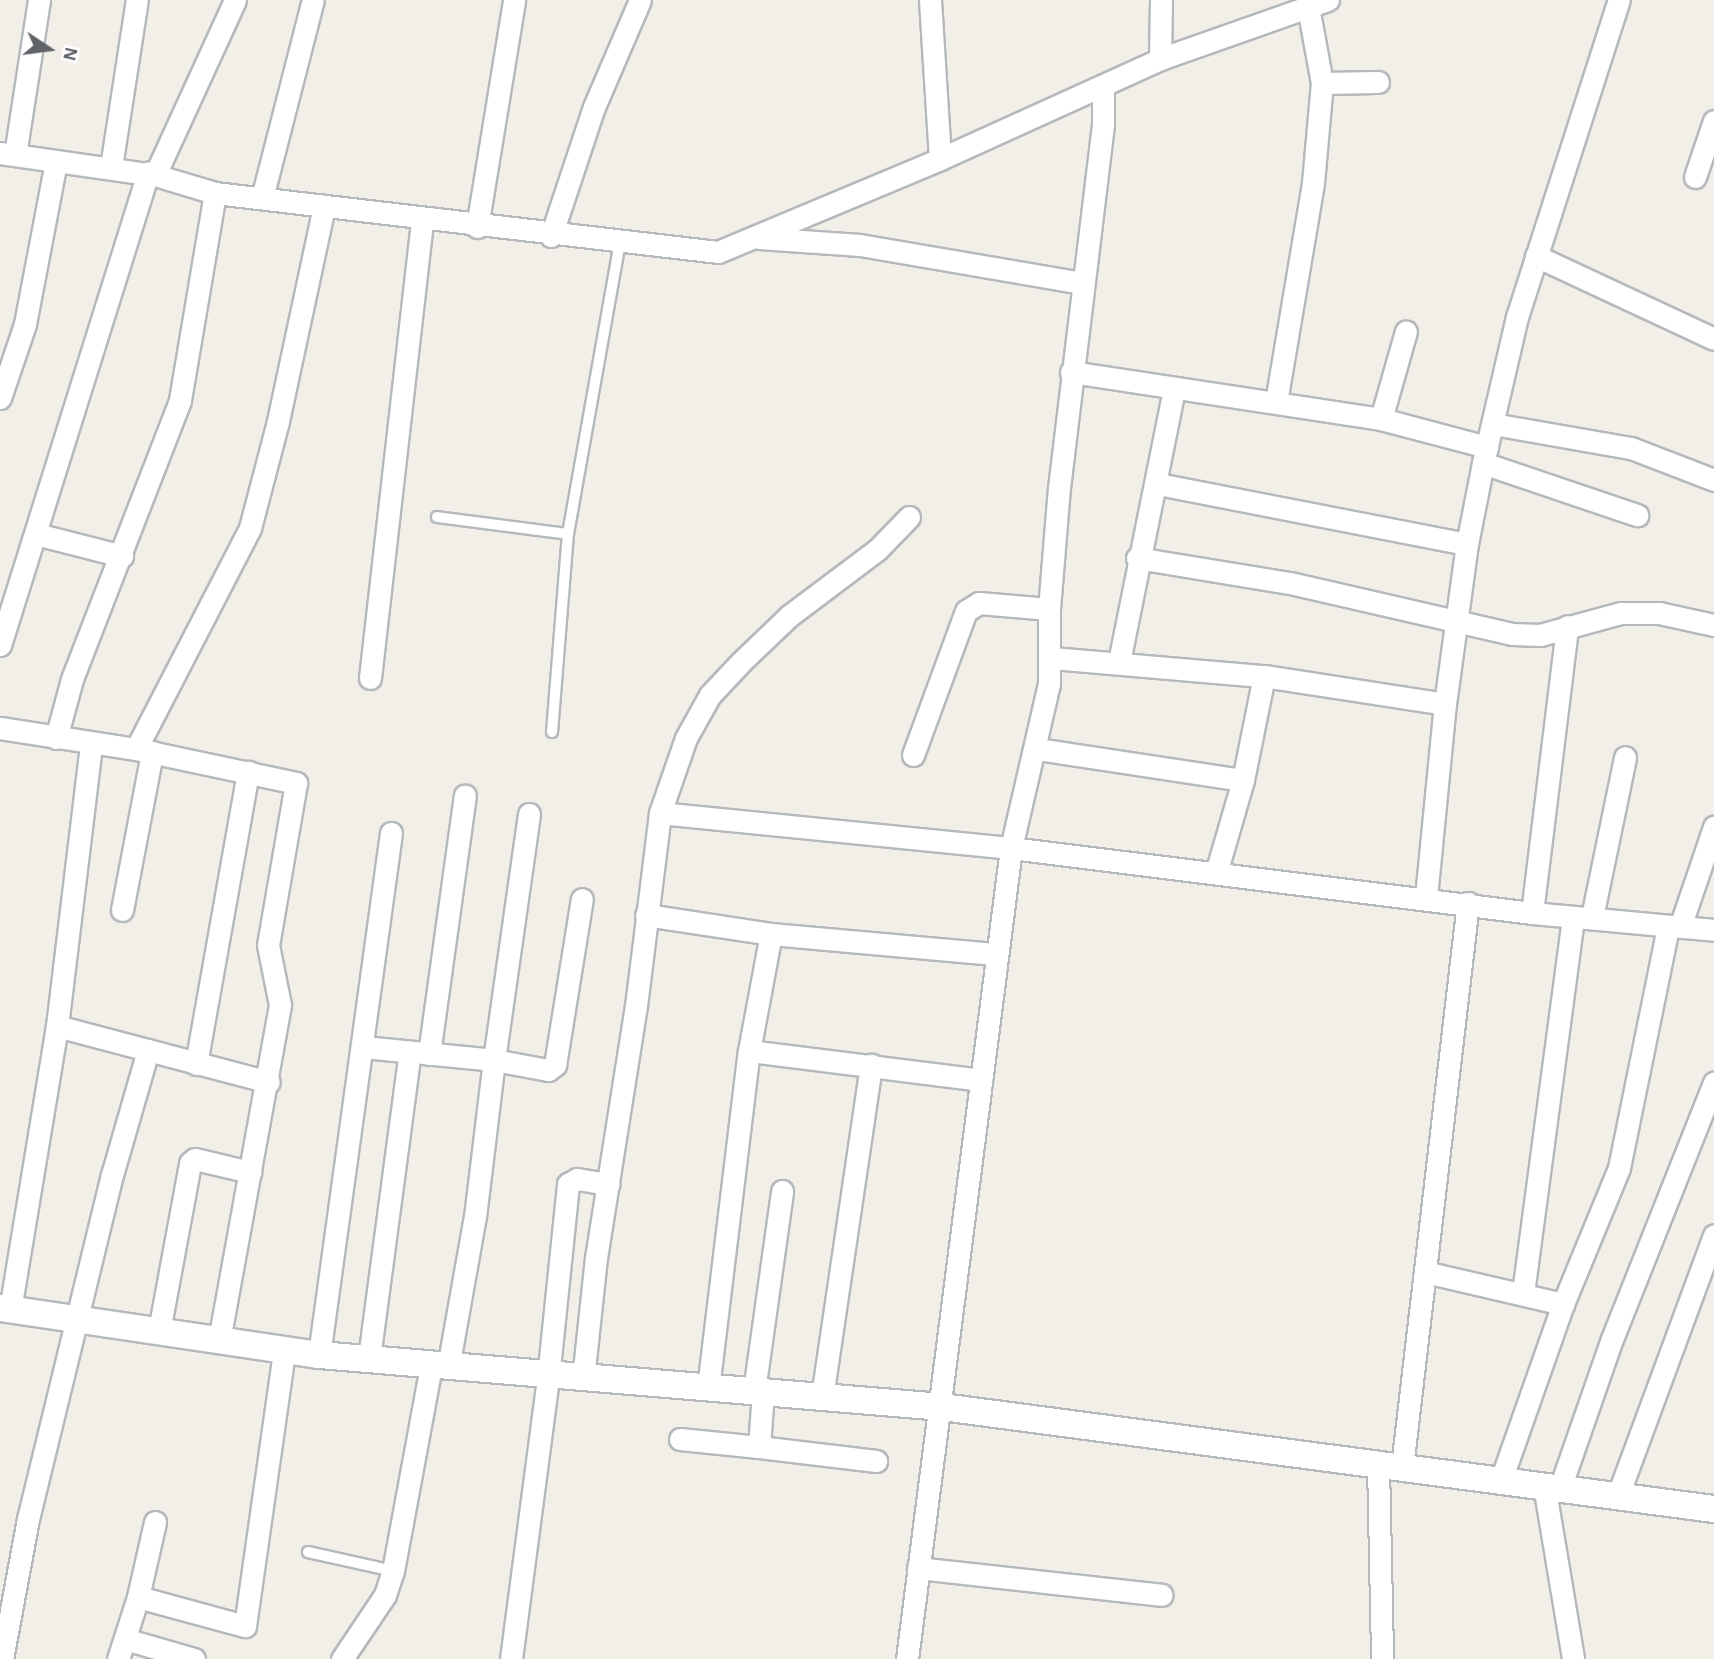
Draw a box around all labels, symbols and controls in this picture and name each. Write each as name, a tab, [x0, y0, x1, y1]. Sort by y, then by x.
north arrow	[14, 14, 84, 84]
text: N	[59, 45, 81, 62]

